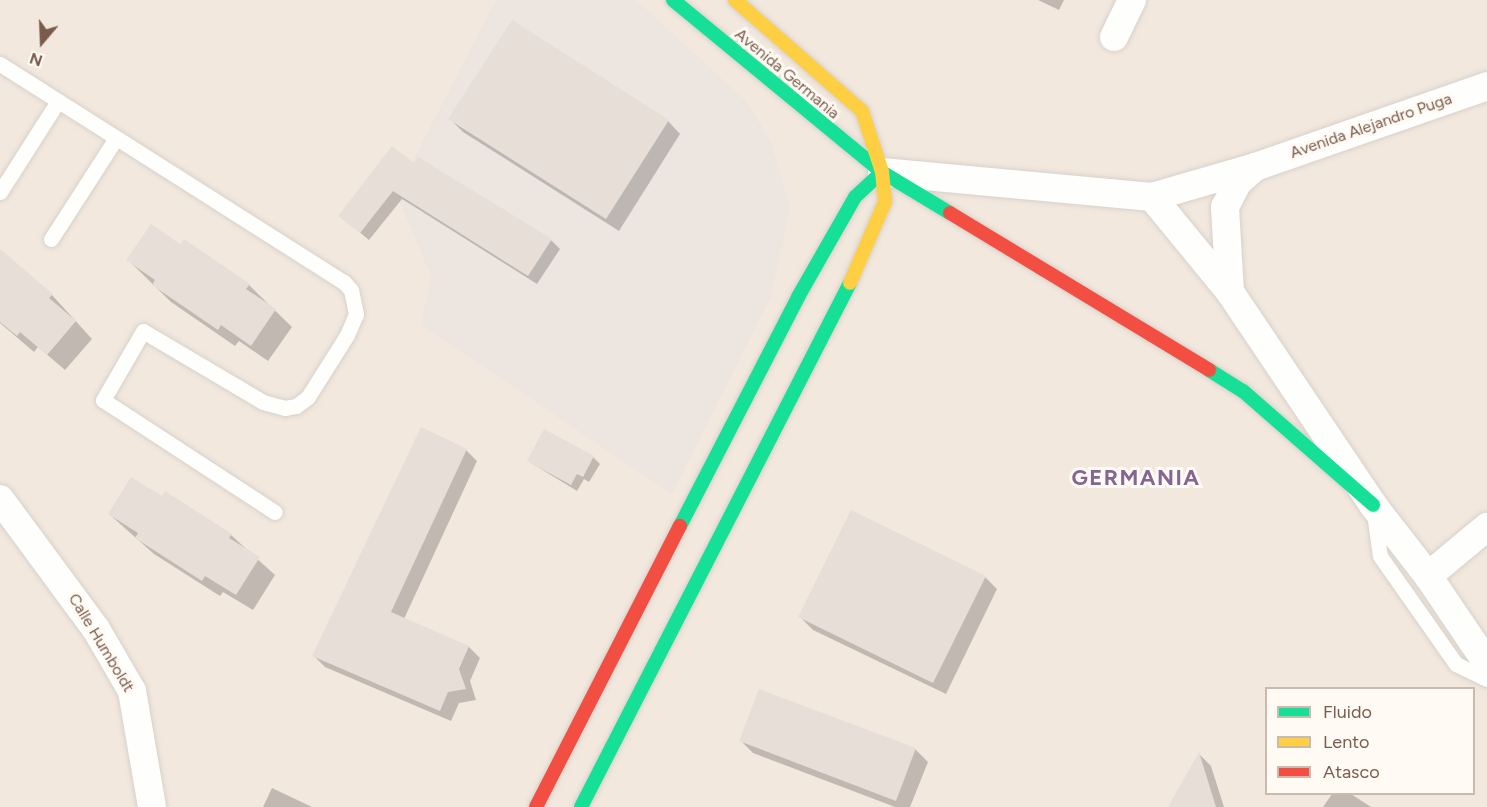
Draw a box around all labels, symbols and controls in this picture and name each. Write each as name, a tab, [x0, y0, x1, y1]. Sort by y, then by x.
north arrow	[12, 12, 72, 72]
street label: Avenida Germania	[731, 25, 843, 123]
text: N	[27, 48, 45, 70]
street label: Avenida Alejandro Puga	[1288, 89, 1454, 163]
district label: GERMANIA	[1071, 465, 1201, 491]
street label: Calle Humboldt	[64, 590, 138, 696]
legend	[1265, 687, 1475, 795]
text: Fluido	[1323, 701, 1372, 723]
text: Lento	[1323, 731, 1369, 753]
text: Atasco	[1323, 761, 1380, 783]

